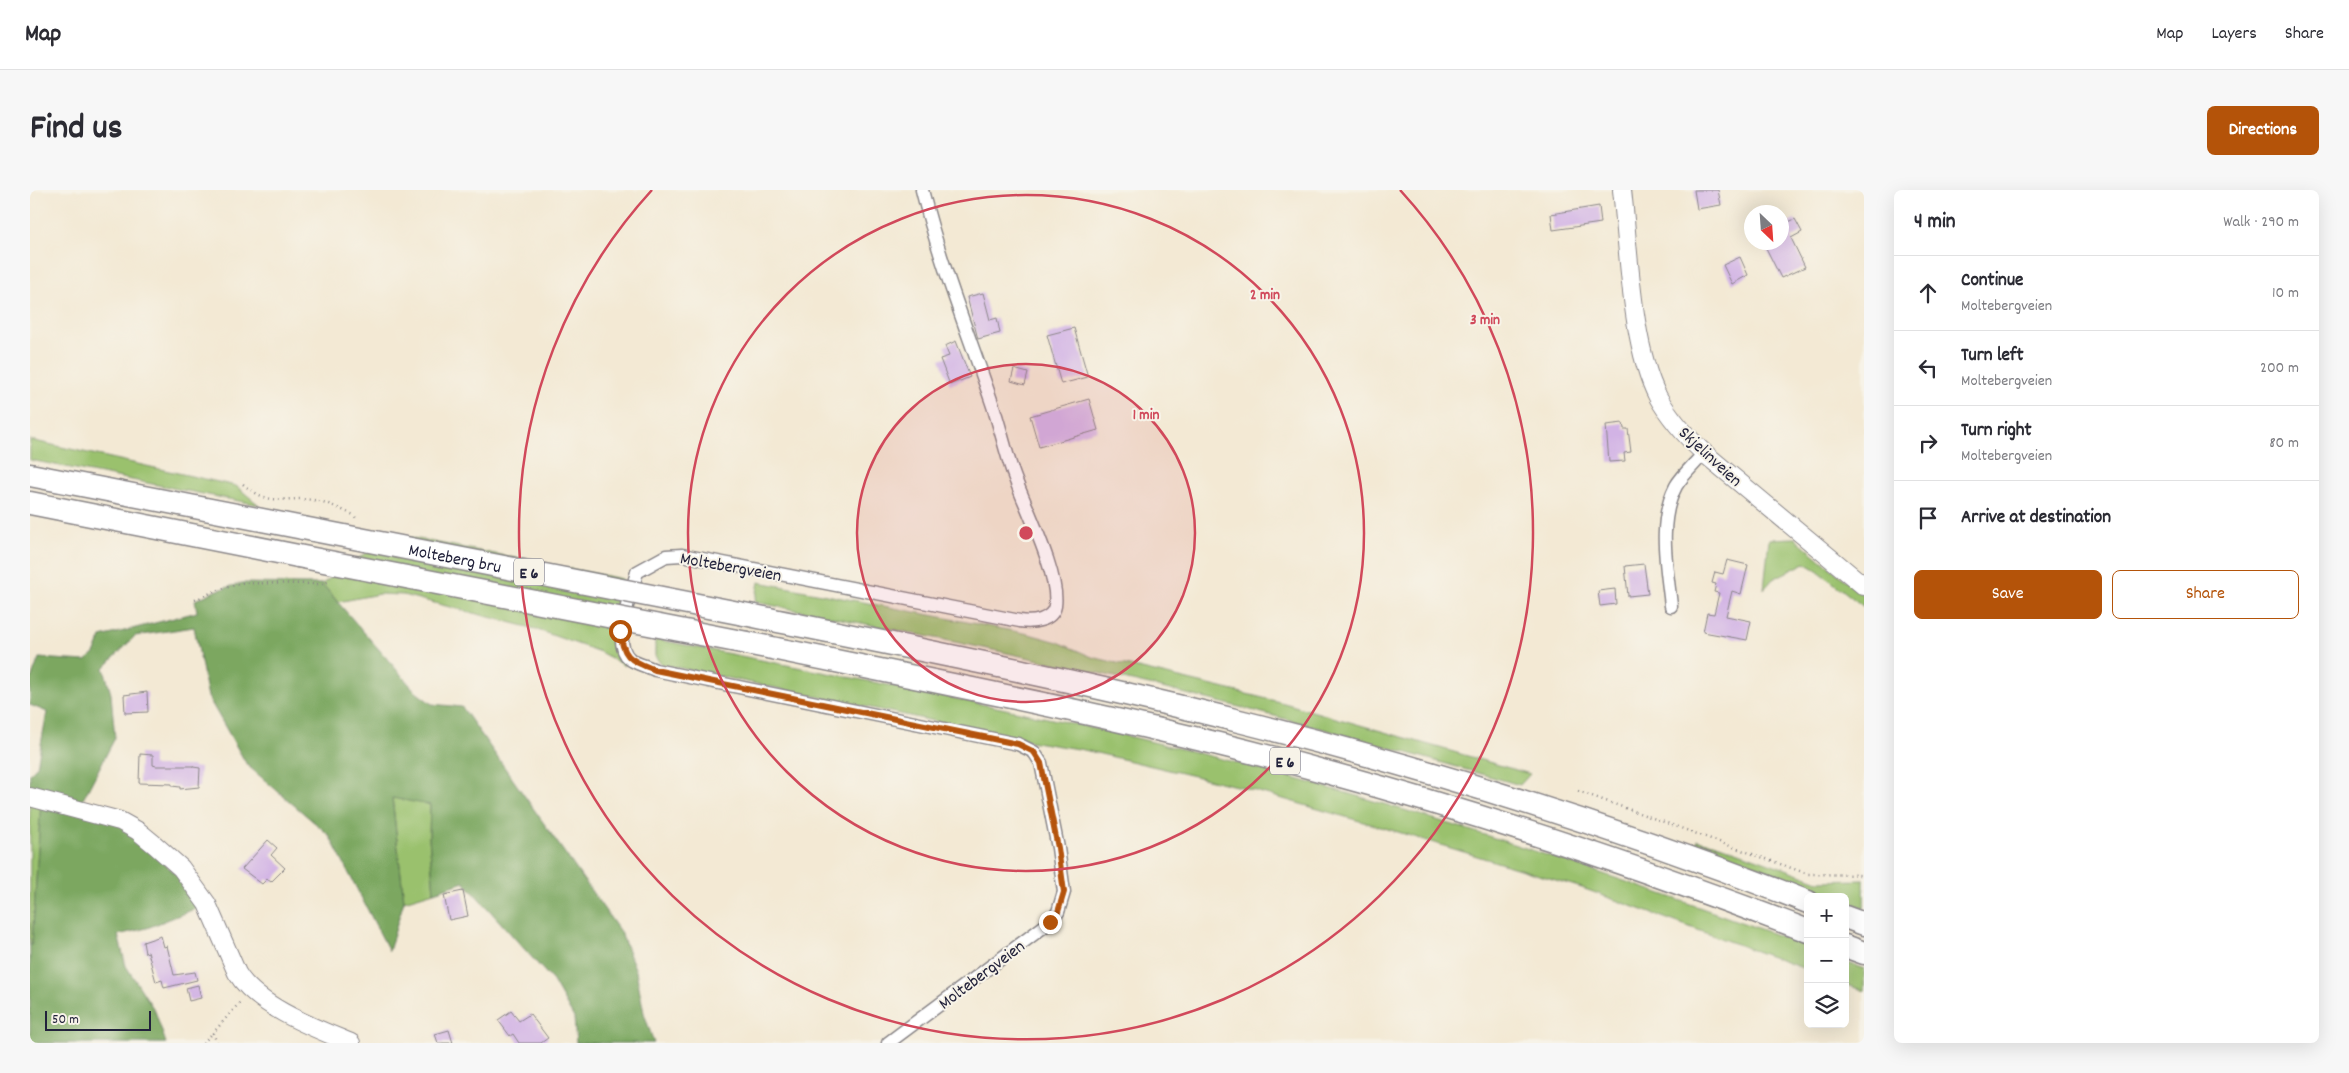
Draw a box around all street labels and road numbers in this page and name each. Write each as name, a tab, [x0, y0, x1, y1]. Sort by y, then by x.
street label: Skjelinveien	[1672, 422, 1747, 494]
street label: Molteberg bru	[406, 539, 503, 581]
street label: Moltebergveien	[678, 547, 783, 590]
road number: E 6	[514, 558, 544, 586]
road number: E 6	[1270, 748, 1300, 774]
street label: Moltebergveien	[934, 935, 1031, 1017]

